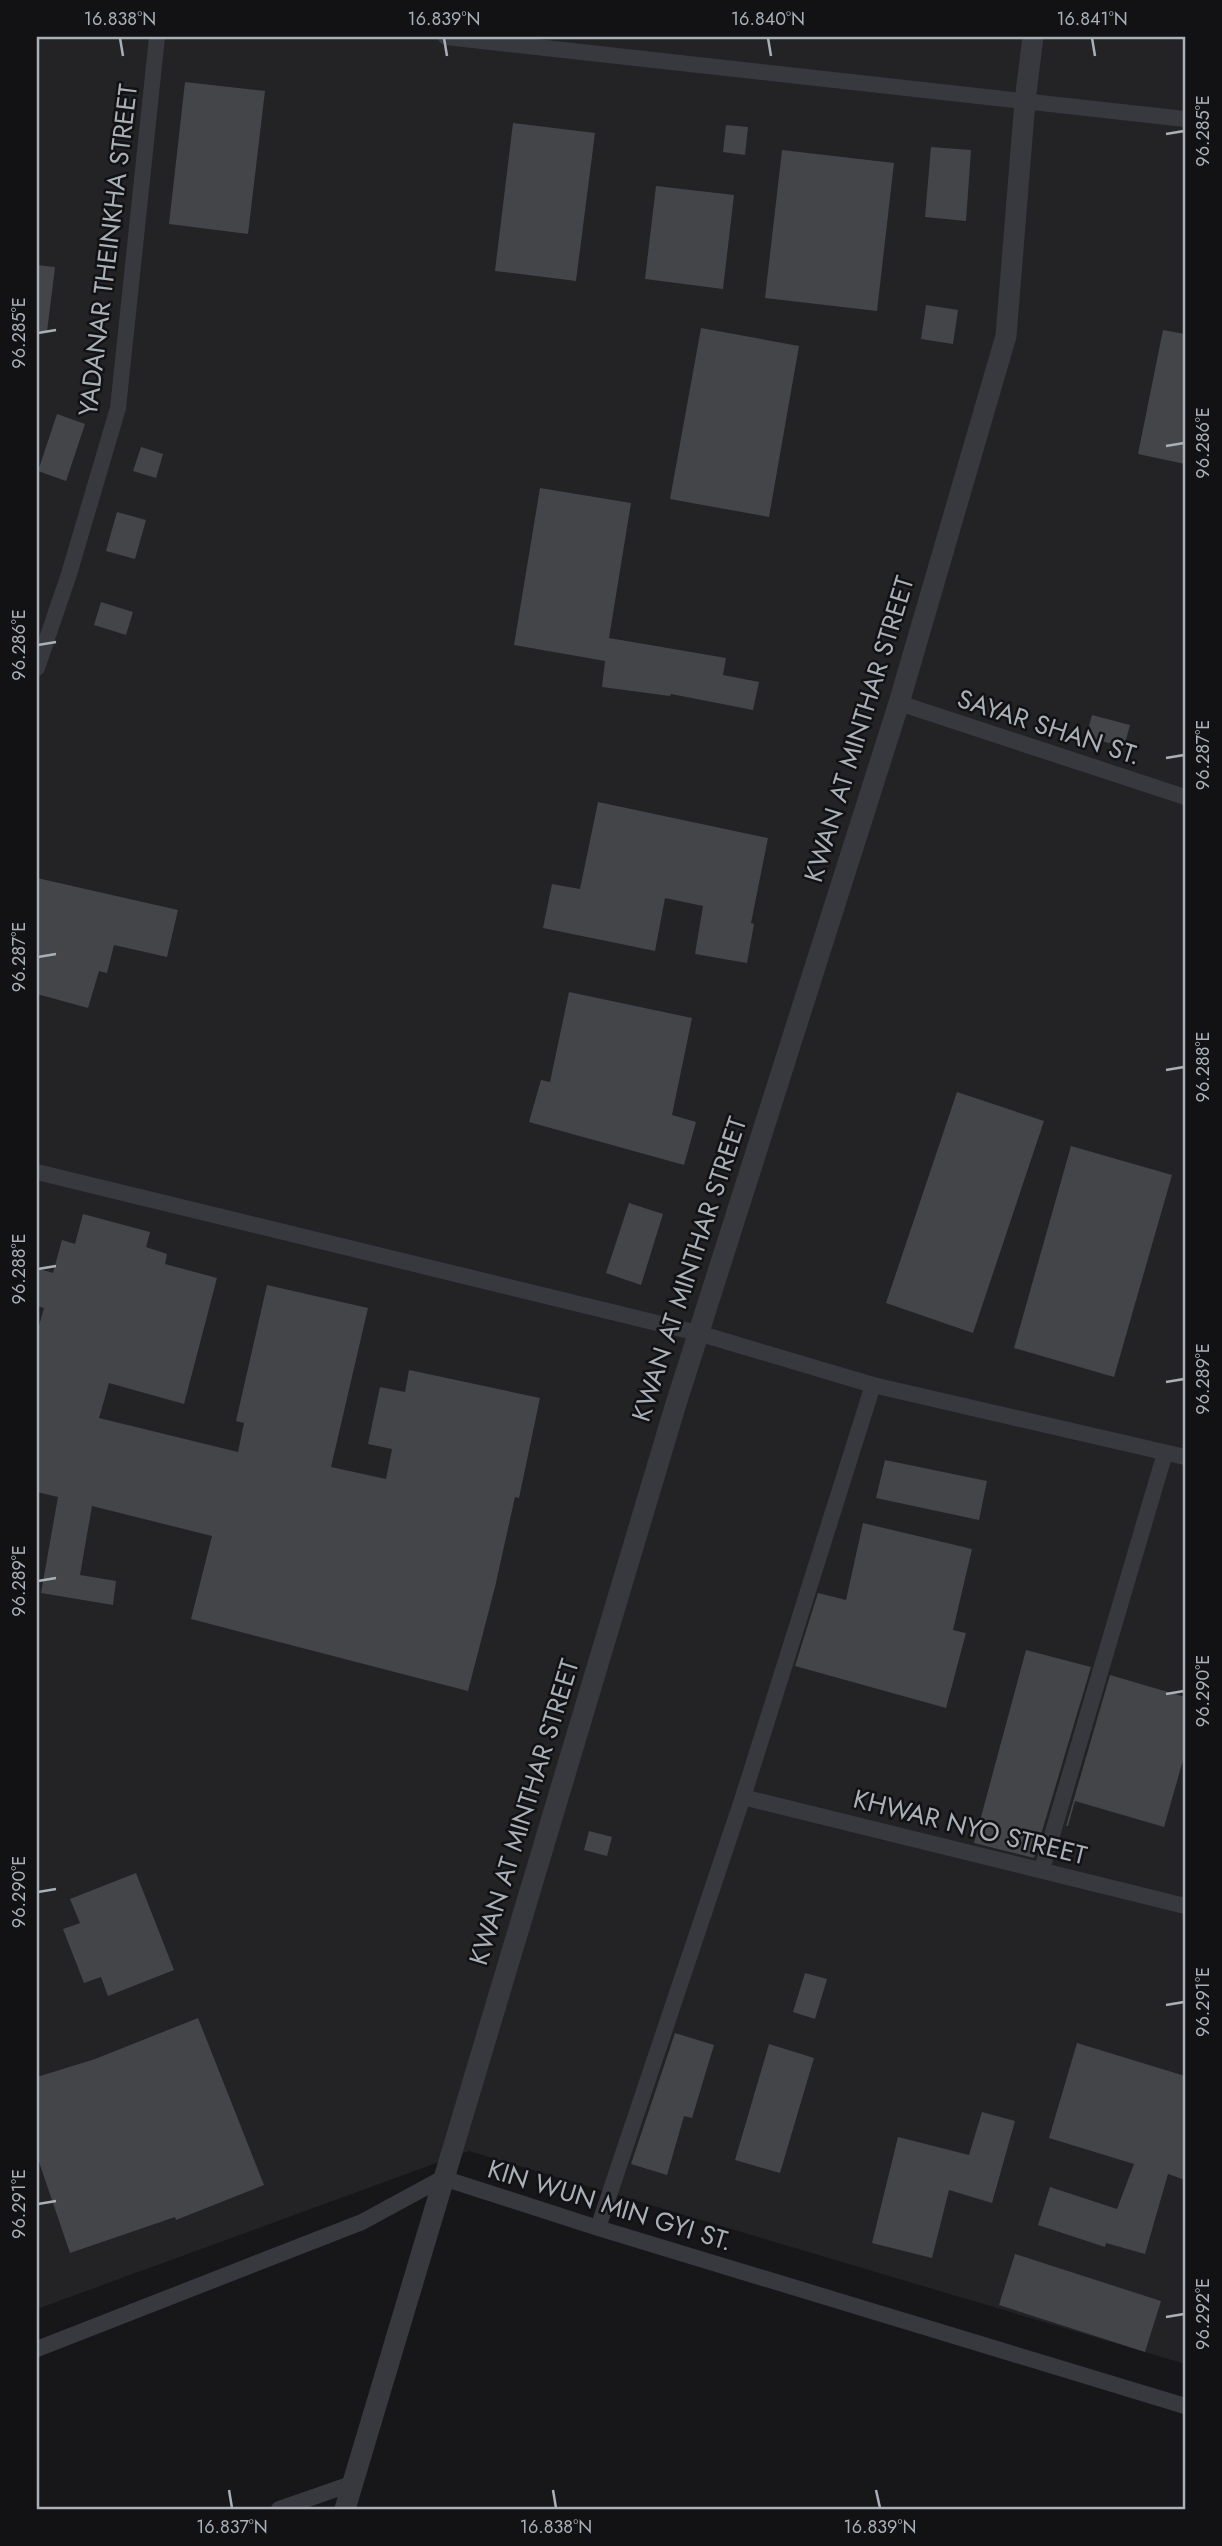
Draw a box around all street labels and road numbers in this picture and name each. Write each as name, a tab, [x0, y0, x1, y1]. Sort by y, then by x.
street label: YADANAR THEINKHA STREET	[69, 82, 147, 418]
street label: KWAN AT MINTHAR STREET	[794, 571, 924, 887]
street label: SAYAR SHAN ST.	[952, 679, 1146, 775]
street label: KWAN AT MINTHAR STREET	[622, 1112, 756, 1426]
street label: KWAN AT MINTHAR STREET	[459, 1654, 589, 1970]
street label: KHWAR NYO STREET	[849, 1780, 1091, 1874]
street label: KIN WUN MIN GYI ST.	[483, 2150, 737, 2260]

